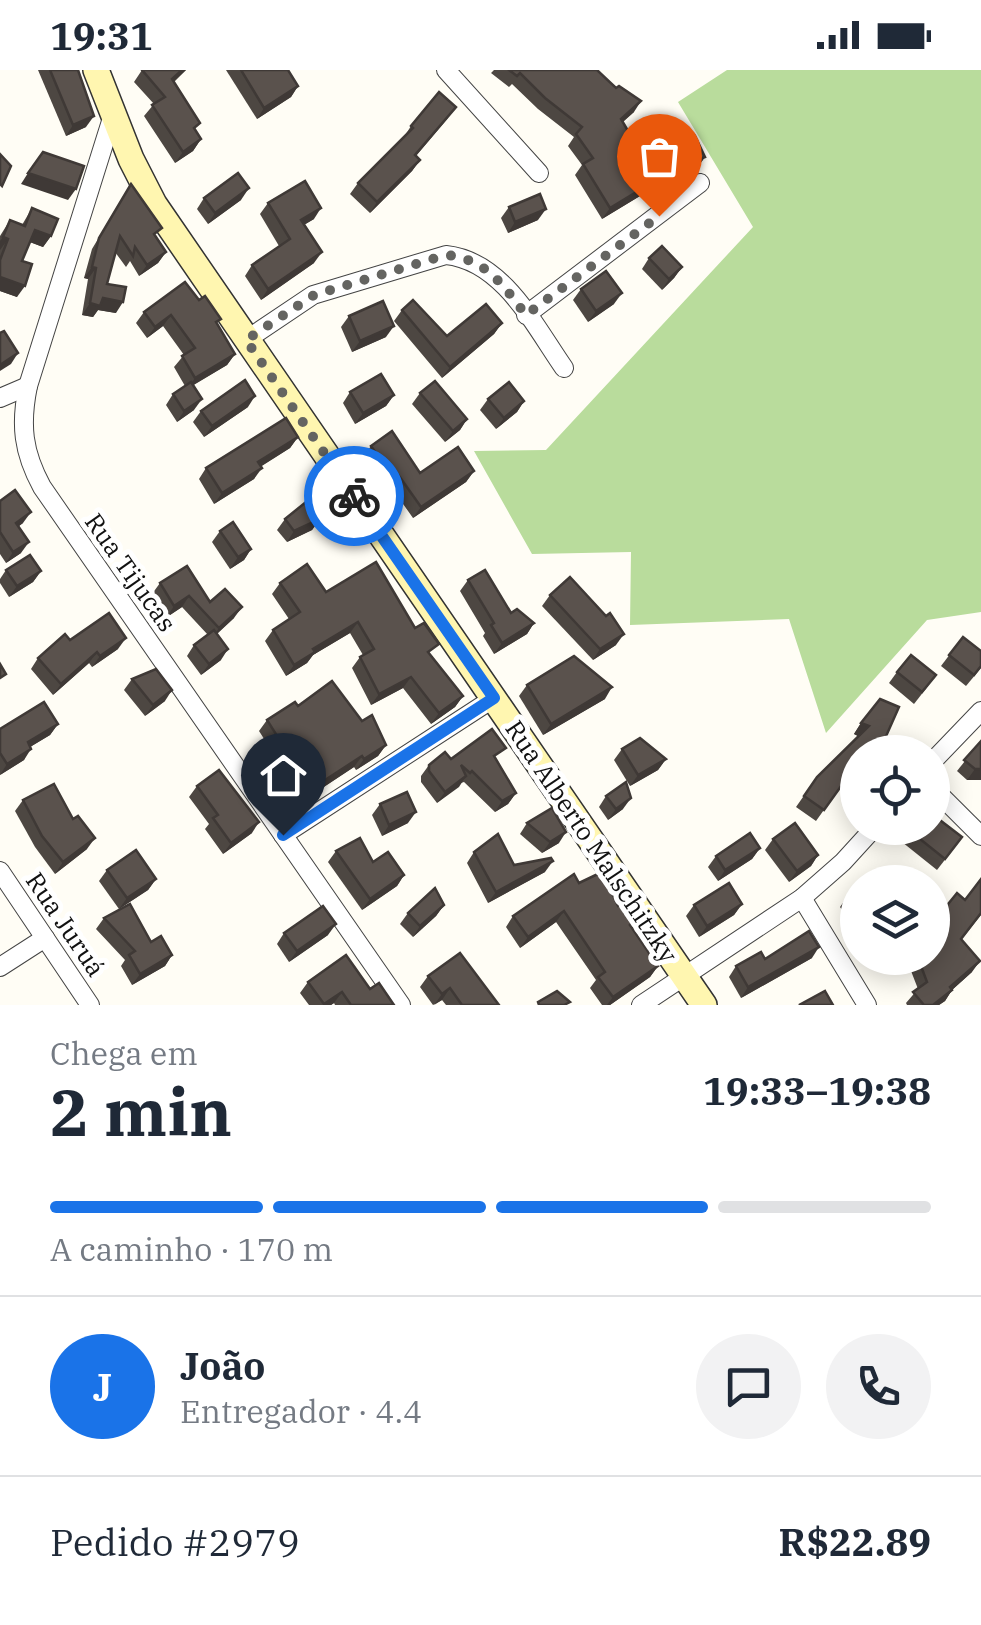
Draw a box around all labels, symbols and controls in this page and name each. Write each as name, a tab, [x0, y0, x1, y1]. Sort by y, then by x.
text: 19:31	[50, 11, 153, 60]
pin	[617, 114, 702, 217]
icon: bag	[632, 129, 687, 184]
courier	[304, 446, 404, 546]
icon: bike	[327, 469, 382, 524]
street label: Rua Tijucas	[78, 506, 184, 638]
street label: Rua Alberto Malschitzky	[498, 713, 686, 969]
pin	[241, 733, 326, 836]
map controls	[840, 735, 950, 975]
button: locate	[840, 735, 950, 845]
icon: home	[256, 748, 311, 803]
street label: Rua Juruá	[19, 865, 113, 983]
button: layers	[840, 865, 950, 975]
text: Chega em	[50, 1032, 198, 1074]
text: 19:33–19:38	[703, 1066, 931, 1115]
text: 2 min	[50, 1069, 232, 1154]
text: A caminho · 170 m	[50, 1228, 333, 1270]
button: chat	[696, 1334, 801, 1439]
button: phone	[826, 1334, 931, 1439]
text: João	[180, 1341, 265, 1390]
text: J	[93, 1362, 112, 1411]
text: Entregador · 4.4	[180, 1390, 422, 1432]
text: Pedido #2979	[50, 1517, 300, 1566]
text: R$22.89	[779, 1517, 931, 1566]

